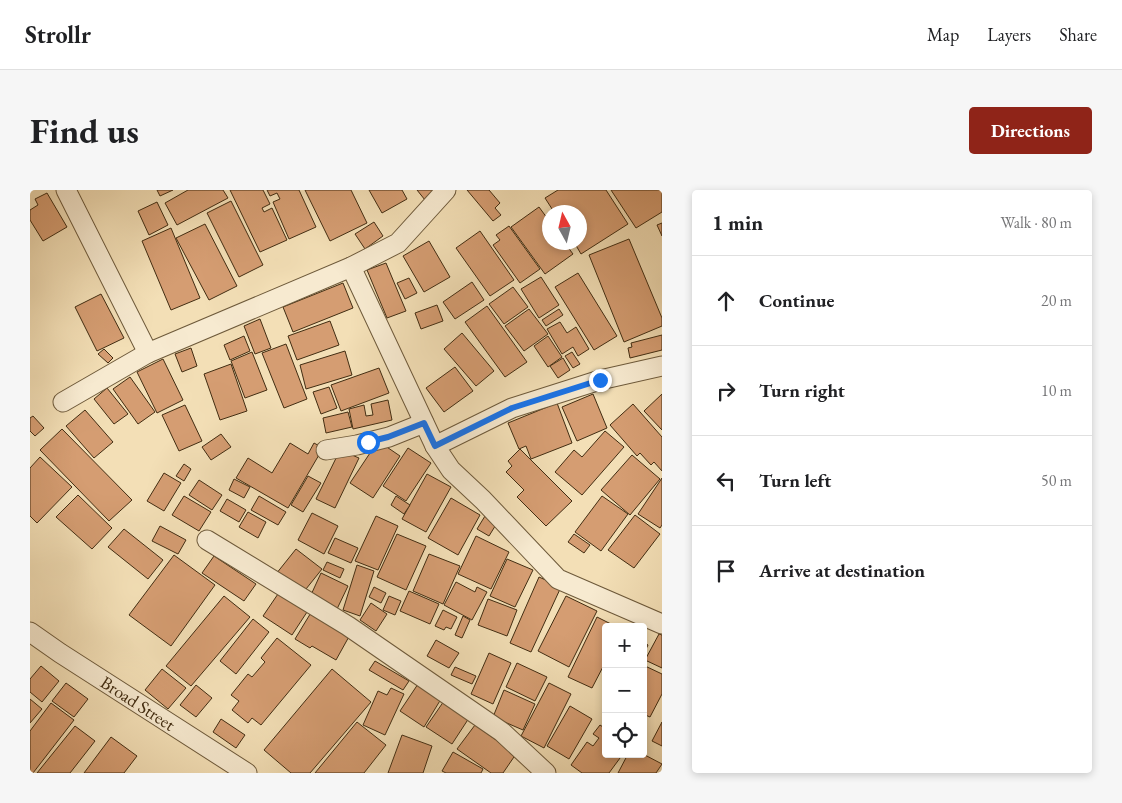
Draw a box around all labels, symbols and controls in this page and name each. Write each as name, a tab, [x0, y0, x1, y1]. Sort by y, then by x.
text: Strollr	[25, 19, 91, 50]
text: Map	[927, 23, 959, 46]
text: Layers	[987, 23, 1031, 46]
text: Share	[1059, 23, 1097, 46]
button: Directions	[969, 107, 1092, 154]
text: Find us	[30, 108, 139, 153]
north arrow	[542, 205, 587, 250]
text: 1 min	[712, 209, 763, 236]
text: Walk · 80 m	[1001, 212, 1072, 233]
icon: ahead	[712, 287, 740, 315]
text: Continue	[759, 288, 834, 313]
text: 20 m	[1041, 290, 1072, 311]
route end	[589, 369, 612, 392]
icon: right	[712, 377, 740, 405]
text: Turn right	[759, 378, 845, 403]
text: 10 m	[1041, 380, 1072, 401]
route start	[357, 431, 380, 454]
icon: left	[712, 467, 740, 495]
text: Turn left	[759, 468, 831, 493]
text: 50 m	[1041, 470, 1072, 491]
icon: arrive	[712, 557, 740, 585]
text: Arrive at destination	[759, 558, 925, 583]
map controls	[602, 623, 647, 758]
button: +	[602, 623, 647, 668]
button: −	[602, 668, 647, 713]
street label: Broad Street	[96, 670, 180, 736]
button: locate	[602, 713, 647, 758]

